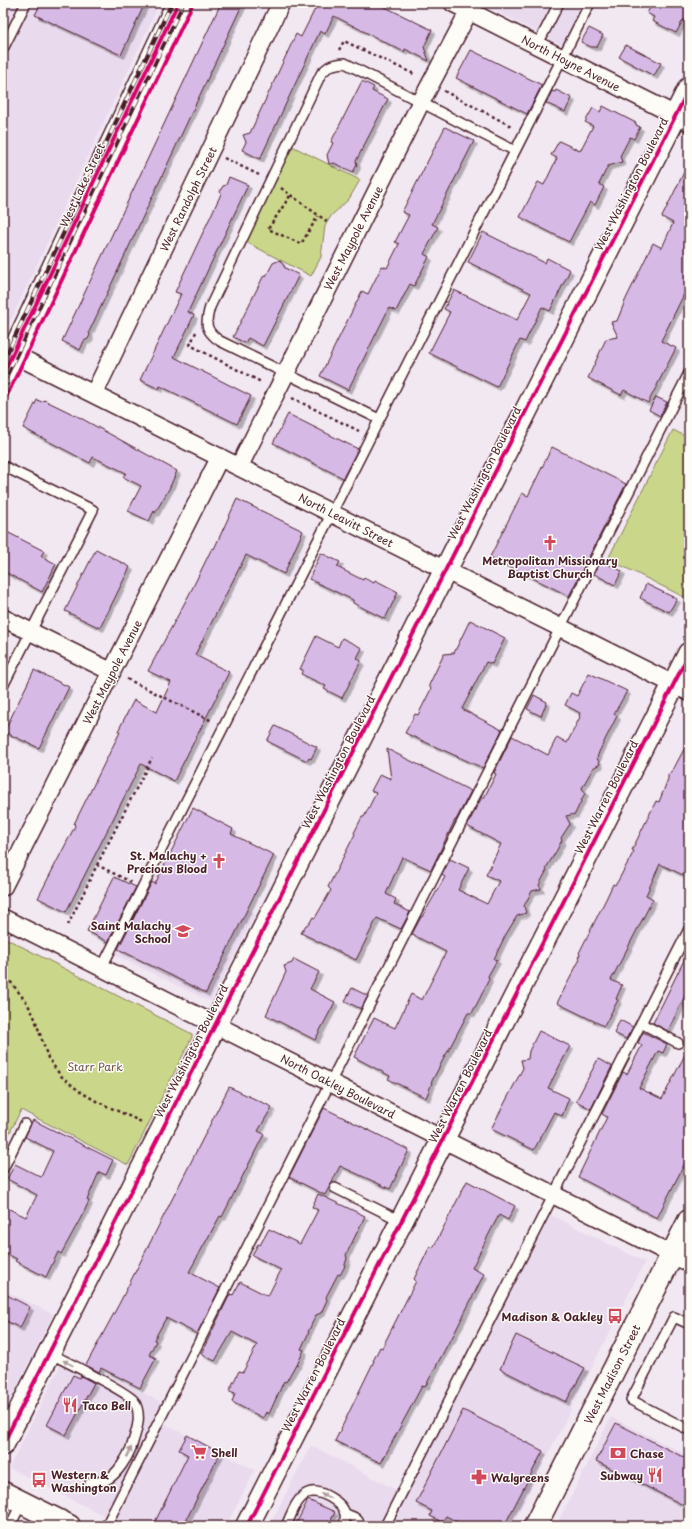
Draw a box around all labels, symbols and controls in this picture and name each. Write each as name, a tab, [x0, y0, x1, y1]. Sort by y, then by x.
street label: North Hoyne Avenue	[519, 31, 623, 95]
street label: West Washington Boulevard	[590, 114, 672, 254]
street label: West Lake Street	[55, 140, 109, 230]
street label: West Randolph Street	[155, 143, 221, 254]
street label: West Maypole Avenue	[319, 183, 387, 293]
street label: West Washington Boulevard	[443, 403, 525, 543]
street label: North Leavitt Street	[296, 489, 397, 551]
church icon: Metropolitan Missionary Baptist Church	[541, 534, 559, 552]
place label: Metropolitan Missionary Baptist Church	[482, 552, 618, 582]
street label: West Maypole Avenue	[78, 617, 146, 727]
street label: West Washington Boulevard	[297, 692, 379, 832]
street label: West Warren Boulevard	[570, 737, 642, 857]
place label: St. Malachy + Precious Blood	[127, 847, 207, 877]
church icon: St. Malachy + Precious Blood	[210, 852, 228, 870]
place label: Saint Malachy School	[91, 917, 171, 947]
school or university icon: Saint Malachy School	[174, 922, 192, 940]
street label: West Washington Boulevard	[150, 981, 232, 1121]
street label: West Warren Boulevard	[424, 1026, 496, 1146]
street label: North Oakley Boulevard	[278, 1050, 399, 1122]
park label: Starr Park	[67, 1058, 123, 1075]
bus stop icon: Madison & Oakley	[606, 1307, 624, 1325]
place label: Madison & Oakley	[502, 1308, 603, 1325]
street label: West Warren Boulevard	[277, 1315, 349, 1435]
street label: West Madison Street	[580, 1321, 645, 1427]
one-way arrow	[62, 1360, 74, 1366]
restaurant icon: Taco Bell	[61, 1396, 79, 1414]
place label: Taco Bell	[82, 1397, 131, 1414]
supermarket icon: Shell	[190, 1443, 208, 1461]
place label: Shell	[211, 1444, 237, 1461]
bank icon: Chase	[609, 1444, 627, 1462]
place label: Chase	[630, 1445, 664, 1462]
one-way arrow	[126, 1446, 132, 1458]
place label: Western & Washington	[51, 1466, 117, 1496]
restaurant icon: Subway	[646, 1466, 664, 1484]
place label: Subway	[600, 1467, 643, 1484]
pharmacy icon: Walgreens	[470, 1468, 488, 1486]
place label: Walgreens	[491, 1469, 549, 1486]
bus stop icon: Western & Washington	[30, 1471, 48, 1489]
one-way arrow	[321, 1493, 332, 1499]

